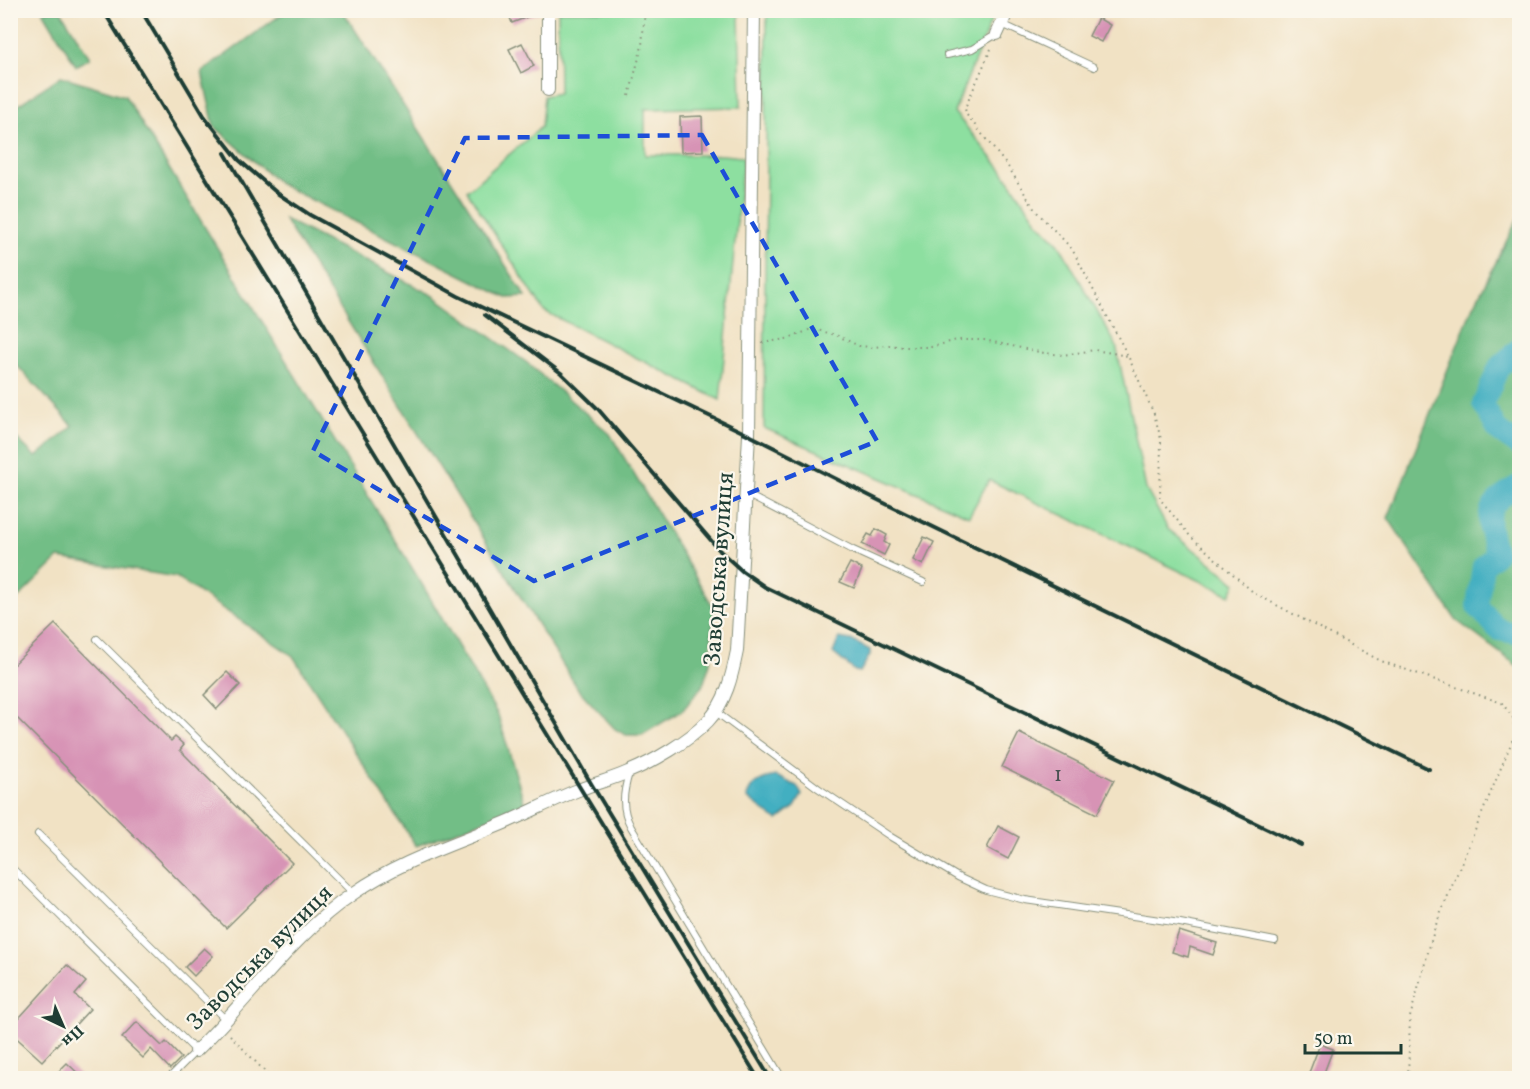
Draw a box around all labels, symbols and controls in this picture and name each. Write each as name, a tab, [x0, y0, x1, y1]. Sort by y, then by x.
street label: Заводська вулиця	[696, 471, 744, 667]
house number: 1	[1054, 761, 1062, 790]
street label: Заводська вулиця	[180, 878, 341, 1039]
north arrow	[33, 996, 93, 1056]
scale bar	[1305, 1017, 1401, 1055]
text: Пн	[56, 1020, 88, 1051]
text: 50 m	[1314, 1027, 1353, 1052]

